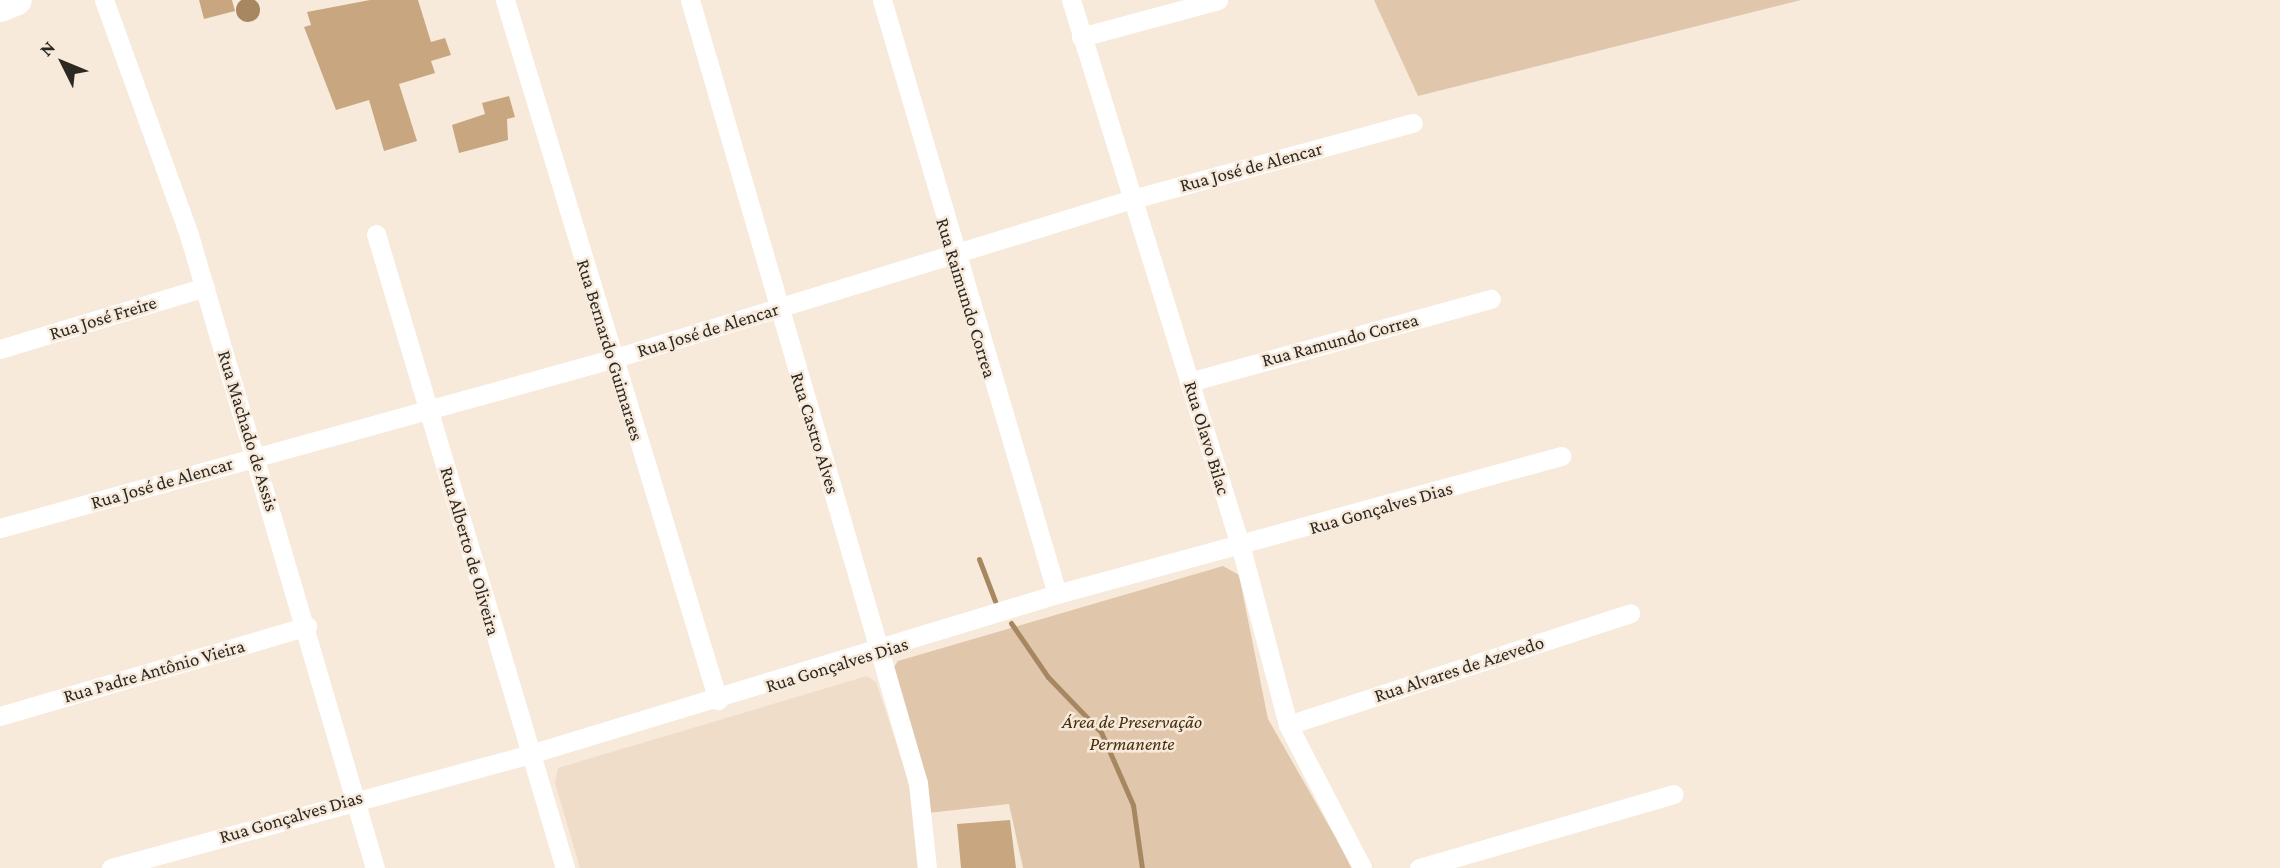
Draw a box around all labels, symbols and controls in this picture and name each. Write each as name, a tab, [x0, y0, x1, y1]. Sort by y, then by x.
north arrow	[28, 28, 98, 98]
text: N	[35, 36, 59, 60]
street label: Rua José de Alencar	[1177, 137, 1325, 197]
street label: Rua Raimundo Correa	[931, 215, 1001, 381]
street label: Rua Bernardo Guimaraes	[572, 256, 648, 444]
street label: Rua José Freire	[47, 291, 159, 345]
street label: Rua José de Alencar	[634, 298, 782, 362]
street label: Rua Ramundo Correa	[1259, 308, 1421, 372]
street label: Rua Machado de Assis	[213, 348, 283, 514]
street label: Rua Castro Alves	[786, 369, 844, 497]
street label: Rua Olavo Bilac	[1179, 378, 1235, 498]
street label: Rua José de Alencar	[88, 452, 236, 514]
street label: Rua Alberto de Oliveira	[435, 464, 505, 638]
street label: Rua Gonçalves Dias	[1307, 477, 1455, 539]
street label: Rua Alvares de Azevedo	[1371, 631, 1547, 707]
street label: Rua Gonçalves Dias	[763, 632, 911, 698]
street label: Rua Padre Antônio Vieira	[61, 634, 247, 708]
park label: Área de Preservação Permanente	[1062, 711, 1202, 755]
street label: Rua Gonçalves Dias	[217, 786, 365, 848]

